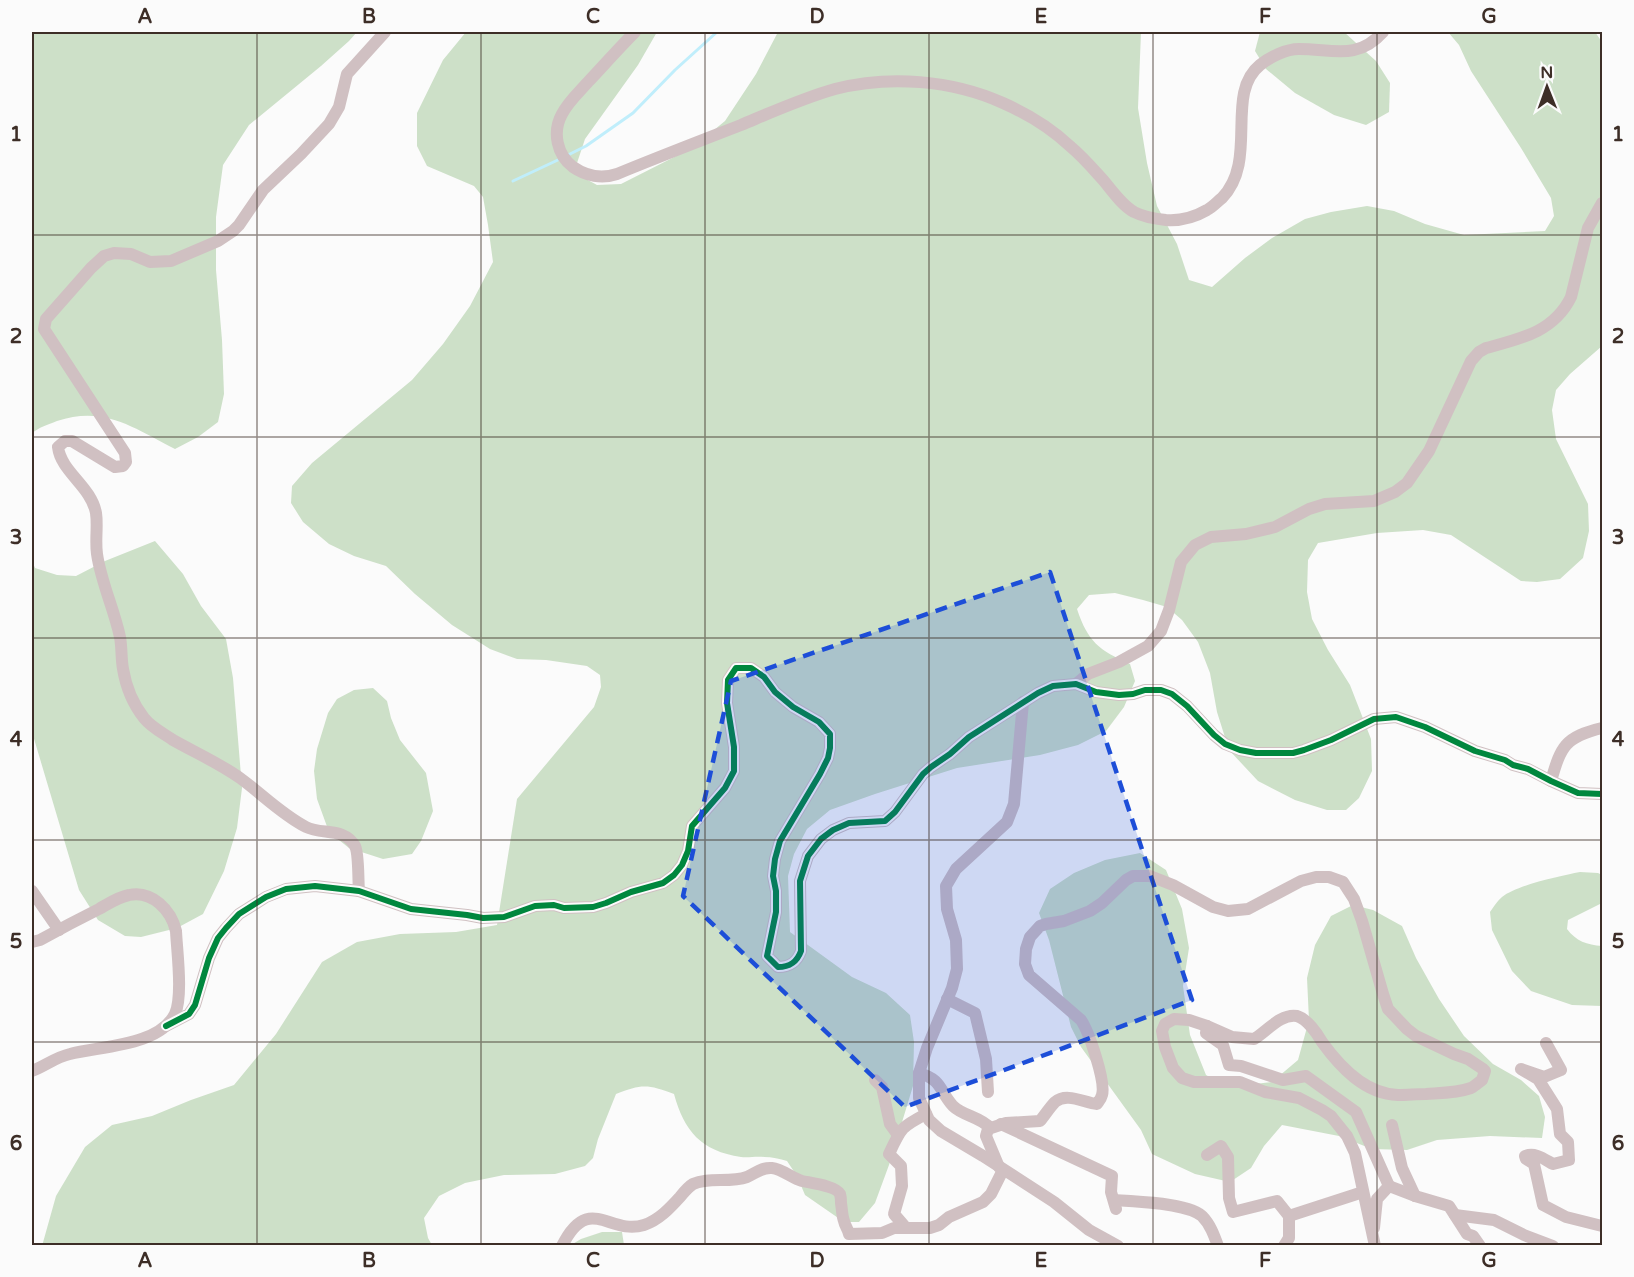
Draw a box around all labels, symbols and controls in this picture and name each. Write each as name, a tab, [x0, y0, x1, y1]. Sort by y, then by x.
text: A	[138, 5, 153, 29]
text: B	[362, 5, 376, 29]
text: C	[586, 5, 600, 29]
text: D	[809, 5, 825, 29]
text: E	[1035, 5, 1048, 29]
text: F	[1259, 5, 1271, 29]
text: G	[1481, 5, 1497, 29]
north arrow	[1517, 57, 1577, 117]
text: N	[1540, 63, 1553, 83]
text: 1	[10, 123, 22, 147]
text: 1	[1612, 123, 1624, 147]
text: 2	[10, 325, 22, 349]
text: 2	[1612, 325, 1624, 349]
text: 3	[10, 526, 22, 550]
text: 3	[1612, 526, 1624, 550]
text: 4	[10, 728, 23, 752]
text: 4	[1612, 728, 1625, 752]
text: 5	[10, 930, 22, 954]
text: 5	[1612, 930, 1624, 954]
text: 6	[10, 1132, 22, 1156]
text: 6	[1612, 1132, 1624, 1156]
text: A	[138, 1249, 153, 1273]
text: B	[362, 1249, 376, 1273]
text: C	[586, 1249, 600, 1273]
text: D	[809, 1249, 825, 1273]
text: E	[1035, 1249, 1048, 1273]
text: F	[1259, 1249, 1271, 1273]
text: G	[1481, 1249, 1497, 1273]

